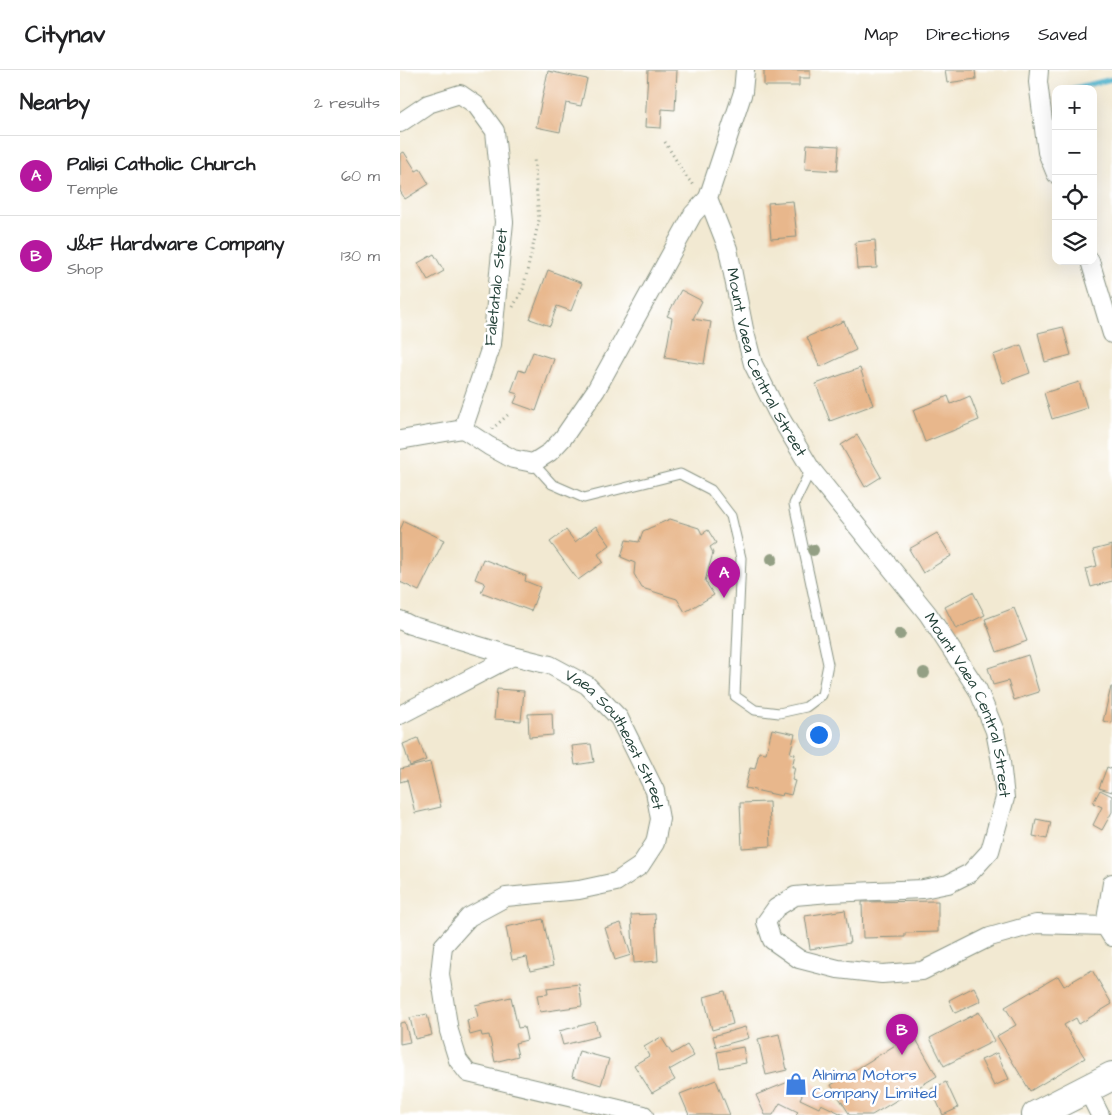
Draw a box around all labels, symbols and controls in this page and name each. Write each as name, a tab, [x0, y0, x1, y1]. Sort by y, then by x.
text: Citynav	[25, 18, 105, 52]
text: Map	[864, 22, 898, 47]
text: Directions	[926, 22, 1010, 47]
text: Saved	[1038, 22, 1087, 47]
map controls	[1052, 85, 1097, 265]
button: +	[1052, 85, 1097, 130]
text: Nearby	[20, 88, 90, 117]
text: 2 results	[314, 92, 380, 114]
button: −	[1052, 130, 1097, 175]
text: Palisi Catholic Church	[67, 151, 255, 178]
text: A	[31, 165, 41, 187]
text: 60 m	[341, 165, 380, 187]
button: locate	[1052, 175, 1097, 220]
text: Temple	[67, 178, 118, 200]
button: layers	[1052, 220, 1097, 265]
street label: Faletatalo Steet	[479, 227, 513, 347]
text: J&F Hardware Company	[67, 231, 284, 258]
text: B	[30, 245, 42, 267]
text: 130 m	[341, 245, 380, 267]
text: Shop	[67, 258, 103, 280]
street label: Mount Vaea Central Street	[721, 266, 812, 461]
pin: A	[708, 557, 740, 598]
street label: Mount Vaea Central Street	[919, 608, 1016, 799]
street label: Vaea Southeast Street	[561, 664, 669, 812]
your location	[806, 722, 832, 748]
pin: B	[886, 1014, 918, 1055]
place label: Alnima Motors Company Limited	[812, 1064, 937, 1105]
shop icon: Alnima Motors Company Limited	[783, 1071, 809, 1097]

